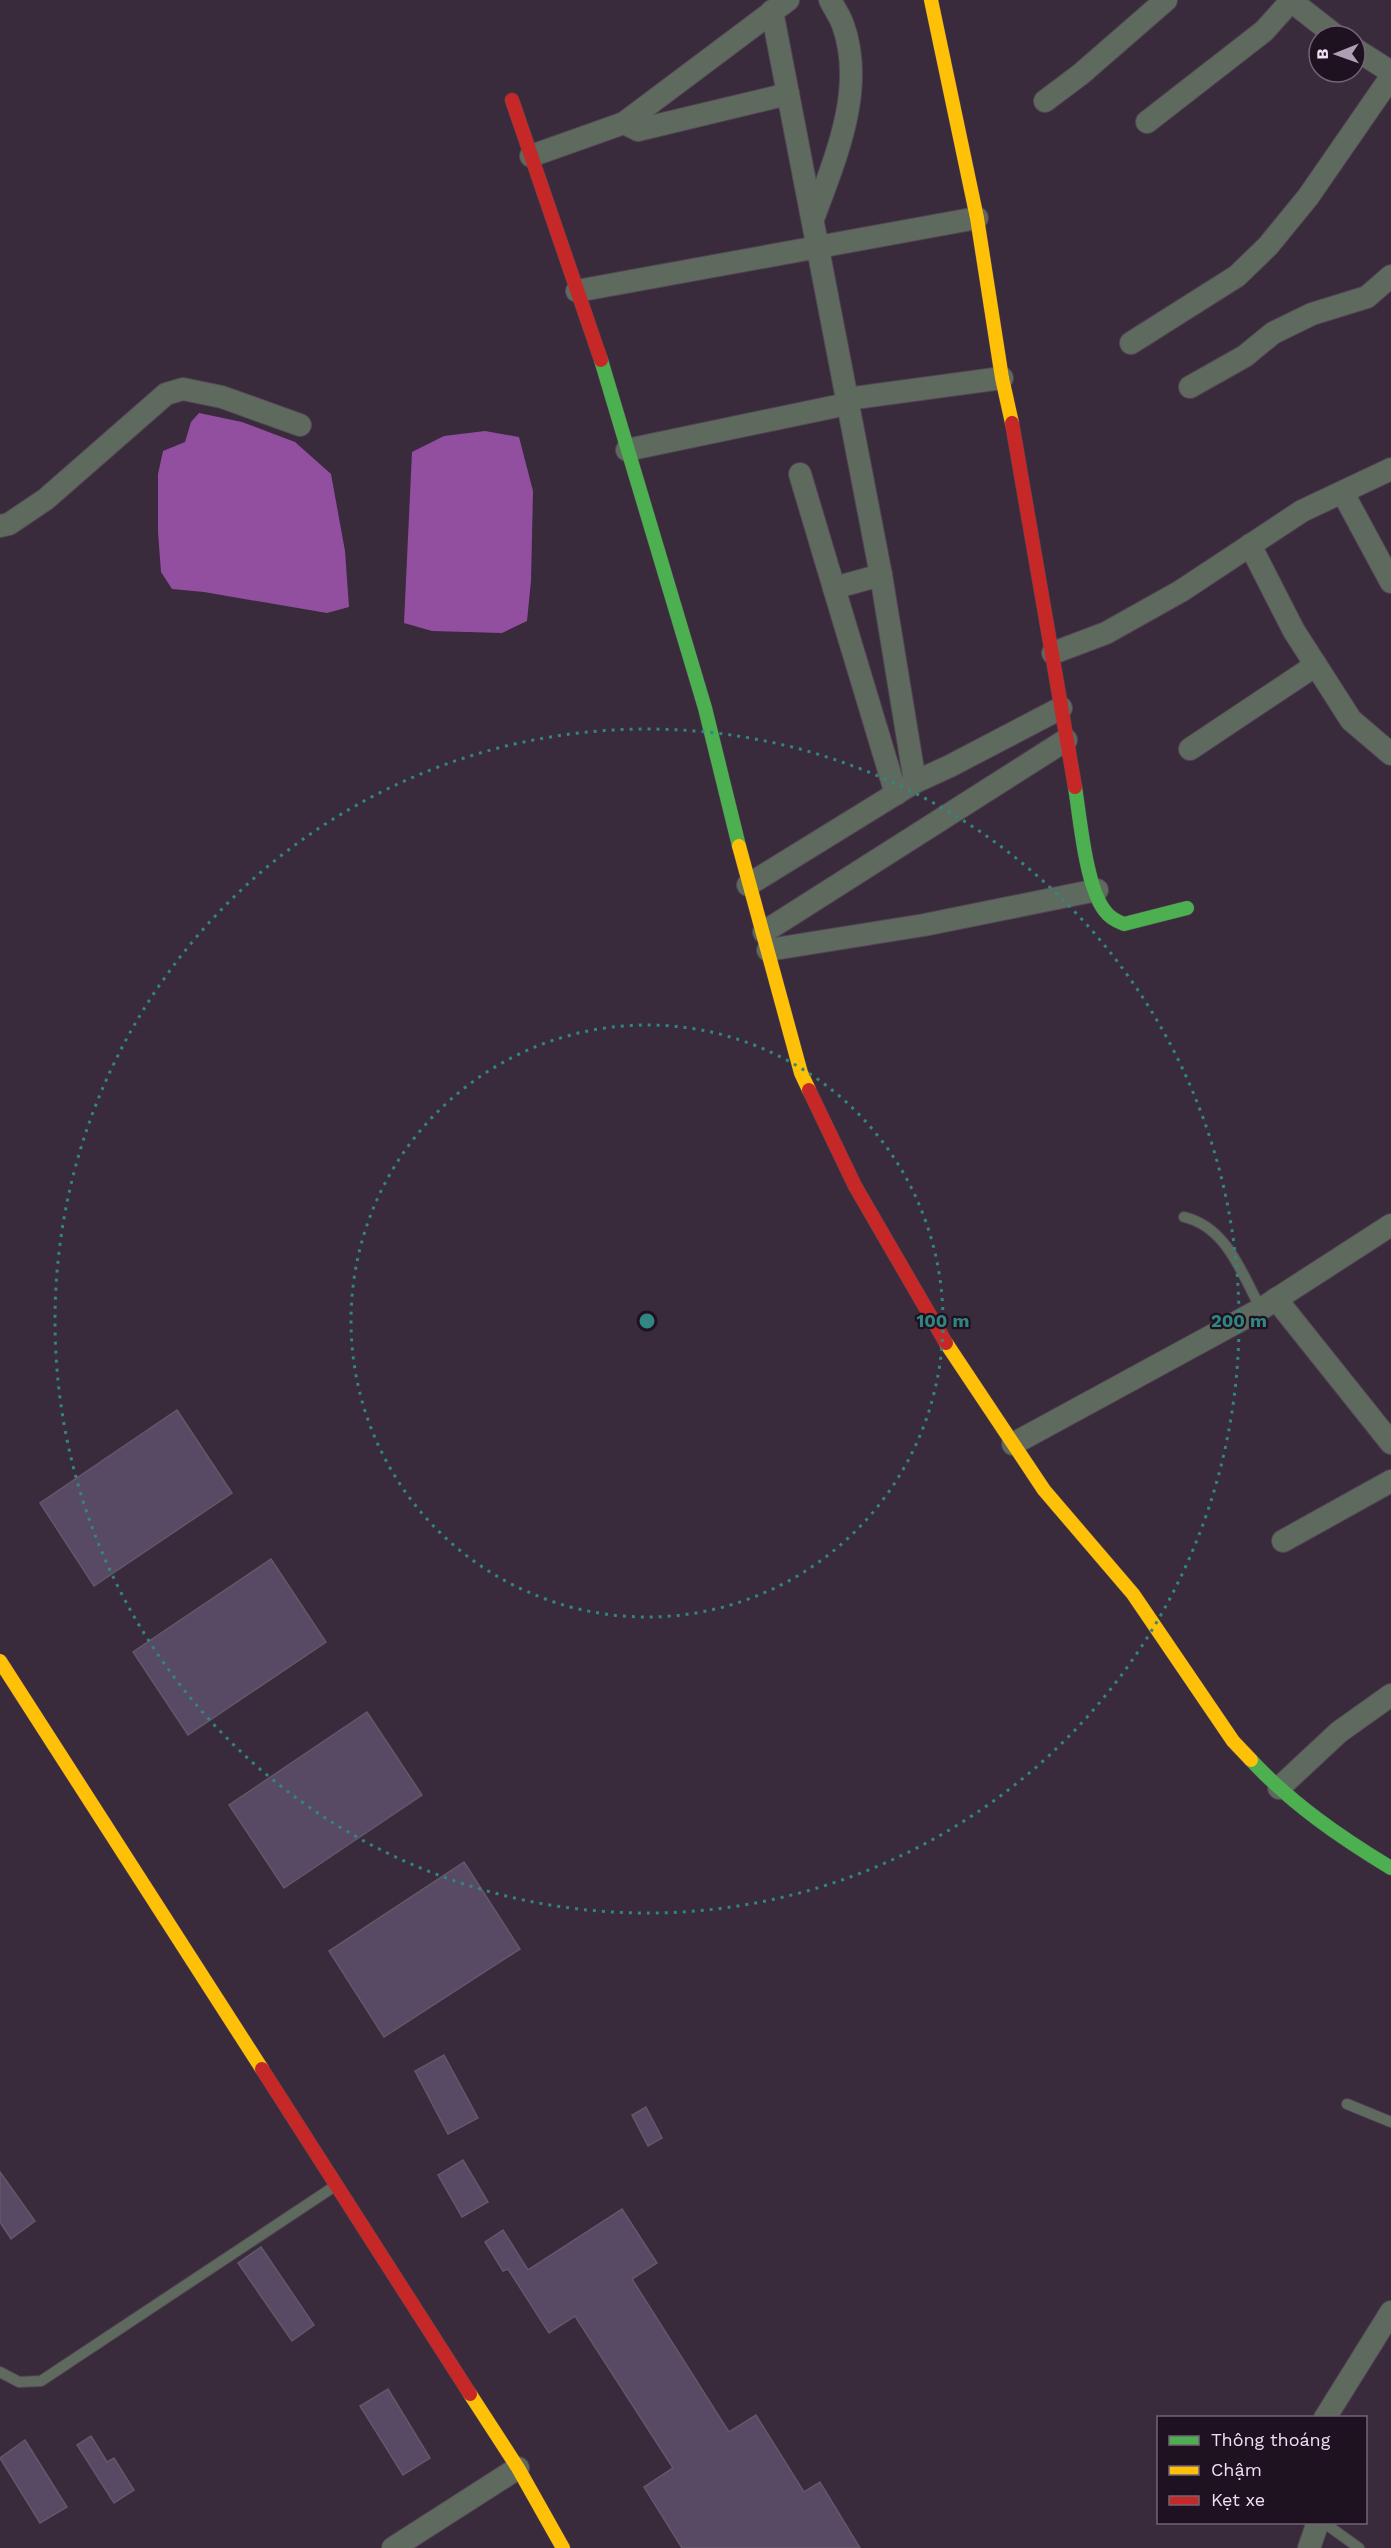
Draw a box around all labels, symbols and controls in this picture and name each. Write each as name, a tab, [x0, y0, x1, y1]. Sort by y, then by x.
north arrow	[1307, 24, 1367, 84]
text: B	[1313, 49, 1332, 60]
text: 100 m	[916, 1310, 970, 1331]
text: 200 m	[1211, 1310, 1267, 1331]
centre of rings	[637, 1311, 657, 1331]
legend	[1157, 2416, 1367, 2524]
text: Thông thoáng	[1211, 2429, 1331, 2450]
text: Chậm	[1211, 2459, 1262, 2480]
text: Kẹt xe	[1211, 2489, 1265, 2510]

